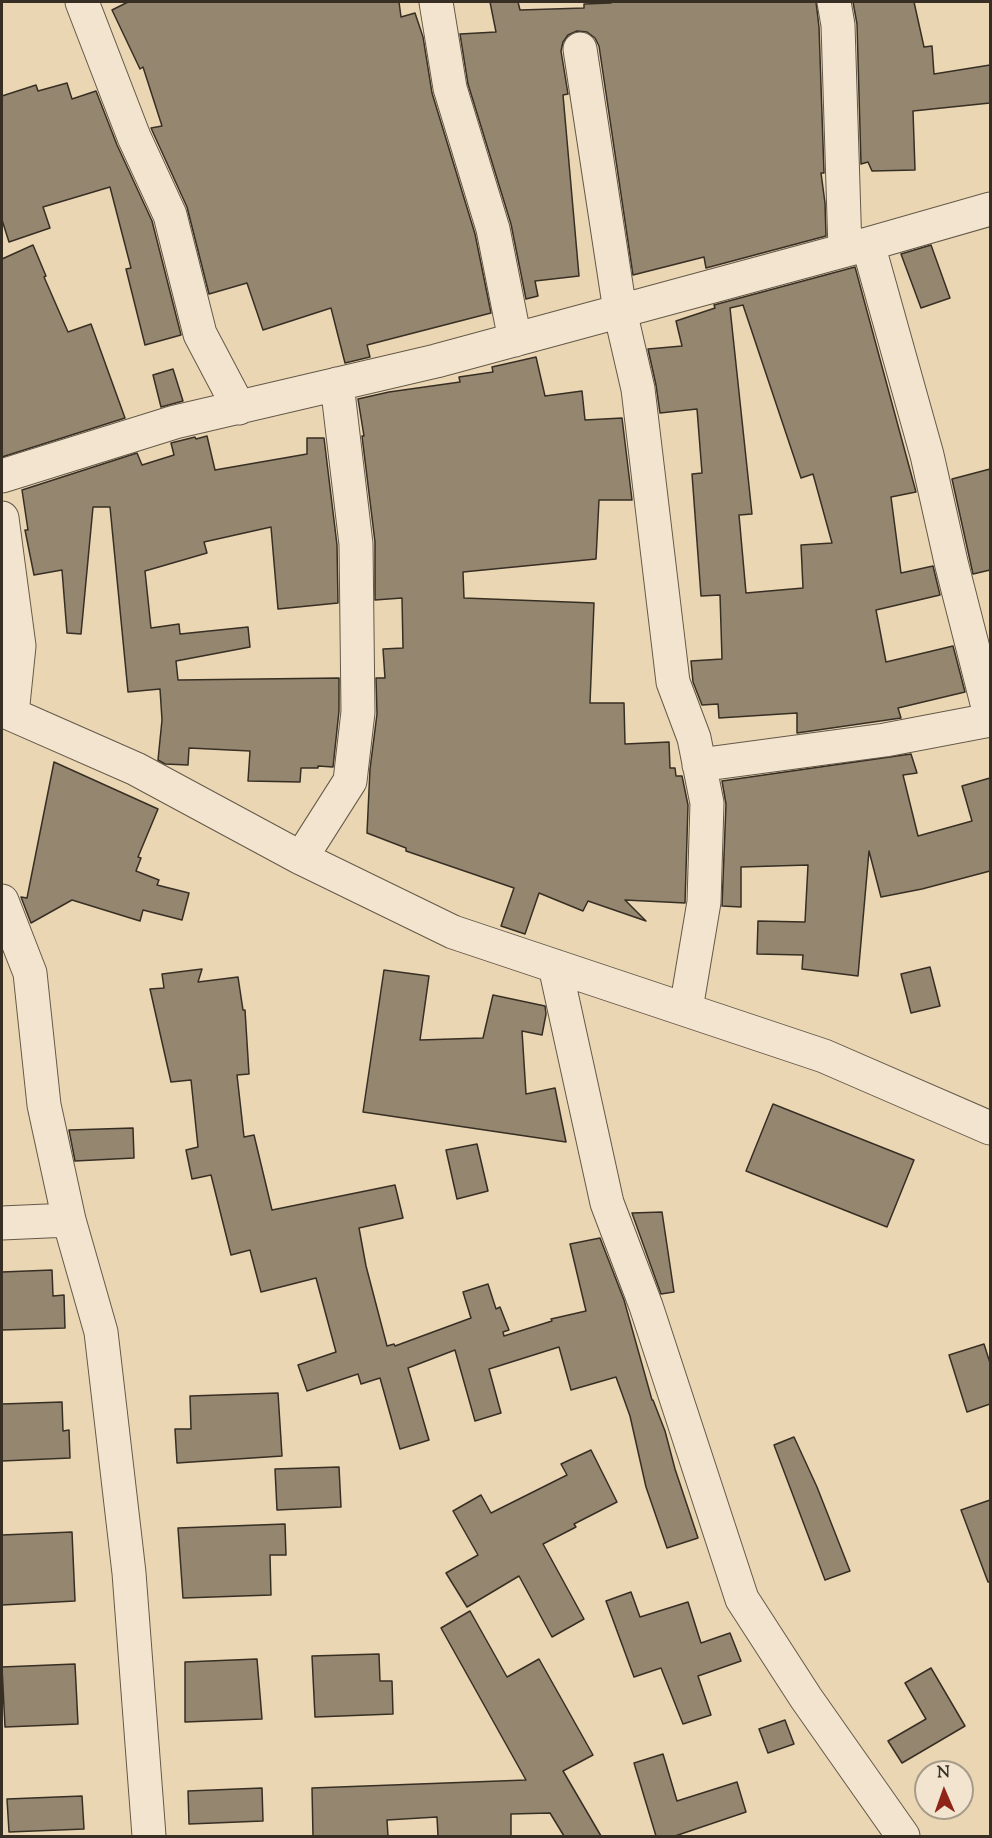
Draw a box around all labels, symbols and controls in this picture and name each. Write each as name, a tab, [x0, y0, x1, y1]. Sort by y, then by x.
north arrow	[914, 1760, 974, 1820]
text: N	[937, 1762, 950, 1785]

